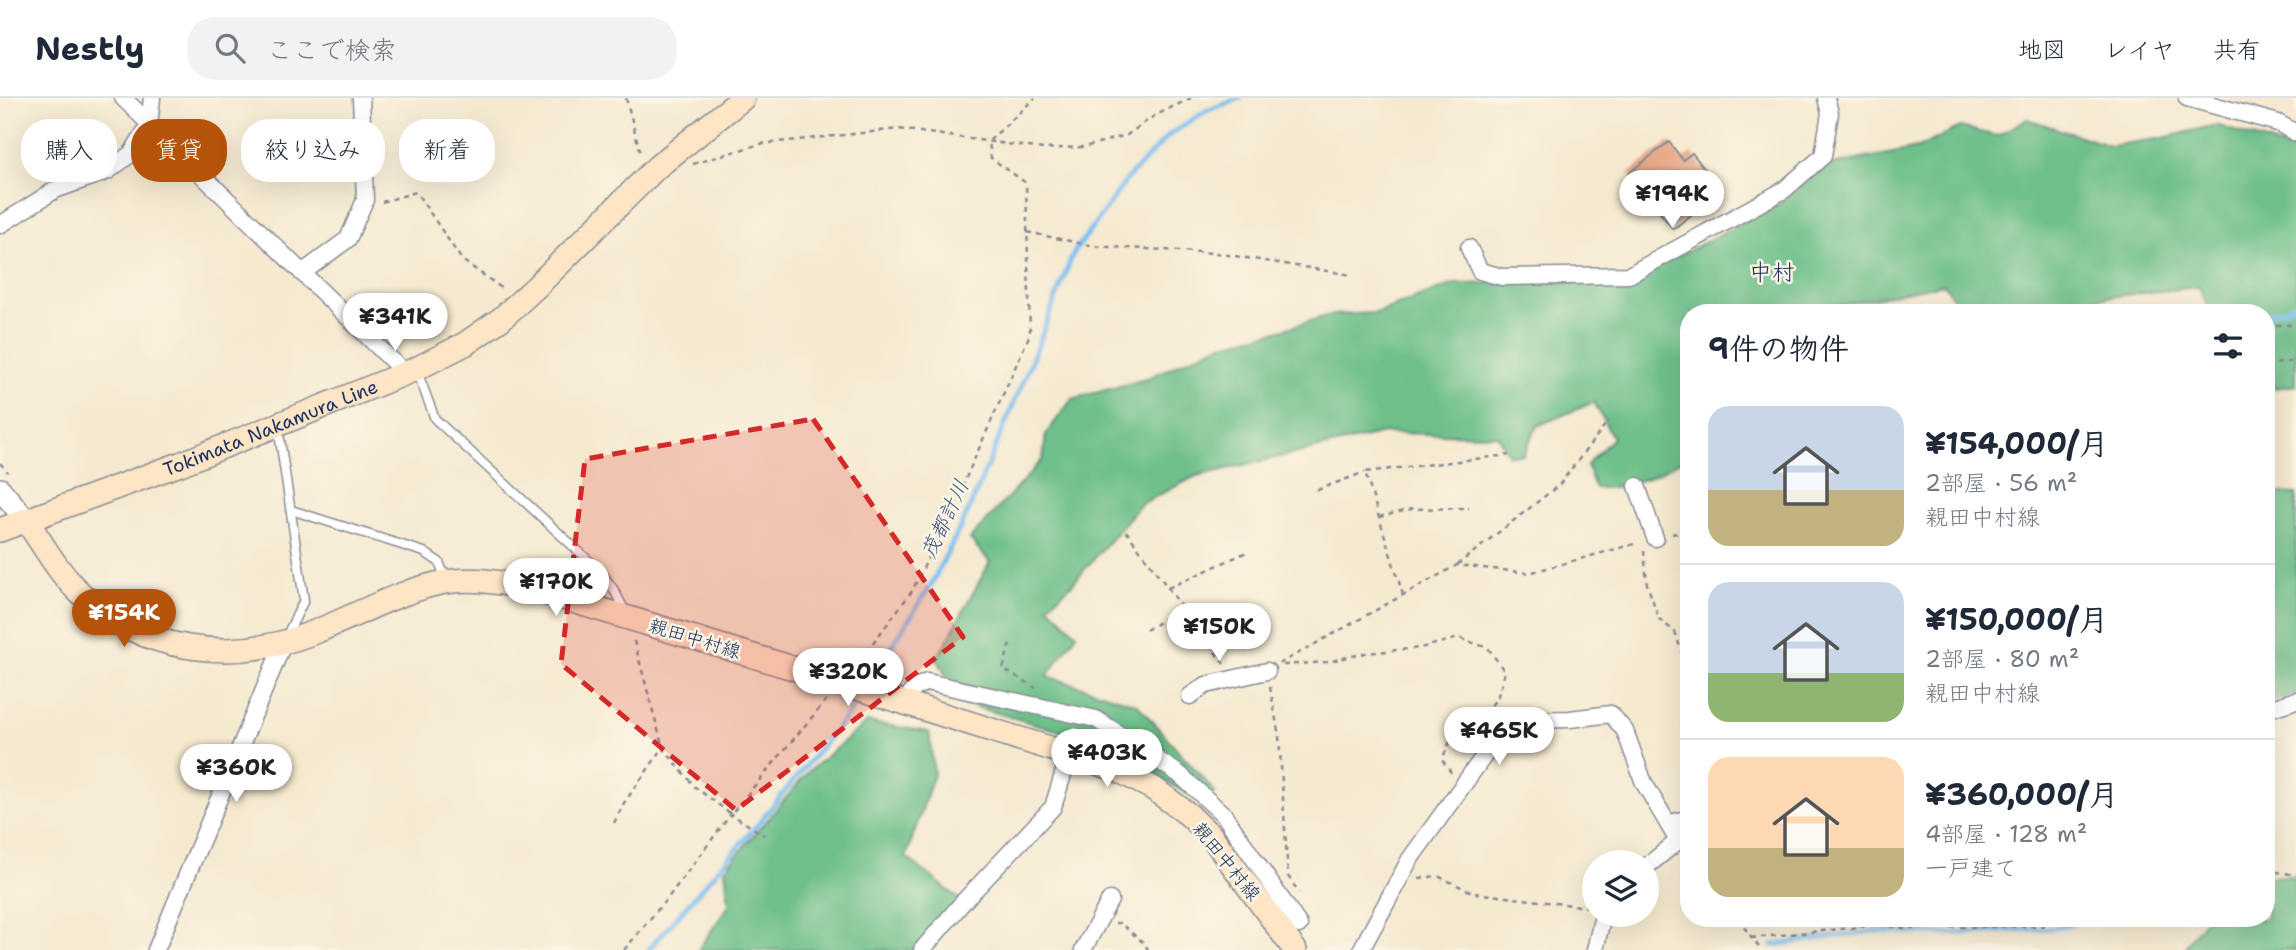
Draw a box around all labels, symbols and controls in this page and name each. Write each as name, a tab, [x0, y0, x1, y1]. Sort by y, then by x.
search box	[187, 17, 677, 80]
text: Nestly	[35, 26, 145, 71]
icon: search	[211, 29, 249, 67]
text: ここで検索	[267, 32, 397, 67]
text: 地図	[2018, 34, 2066, 66]
text: レイヤ	[2104, 34, 2175, 66]
text: 共有	[2213, 34, 2261, 66]
chip: 購入	[21, 119, 117, 182]
chip: 賃貸	[131, 119, 227, 182]
chip: 絞り込み	[241, 119, 385, 182]
chip: 新着	[399, 119, 495, 182]
pin: ¥194K	[1623, 170, 1721, 230]
text: ¥194K	[1635, 178, 1709, 208]
district label: 中村	[1749, 257, 1795, 287]
pin: ¥341K	[346, 294, 444, 353]
text: ¥341K	[359, 301, 431, 331]
icon: filters	[2209, 327, 2247, 365]
text: 9件の物件	[1708, 328, 1849, 369]
street label: Tokimata Nakamura Line	[160, 374, 381, 482]
text: ¥154,000/月	[1925, 423, 2108, 464]
icon: home	[1764, 434, 1848, 518]
text: 2部屋 · 56 m²	[1925, 468, 2077, 498]
water label: 茂都計川	[915, 475, 975, 563]
text: 親田中村線	[1925, 502, 2040, 532]
pin: ¥170K	[507, 559, 605, 618]
text: ¥170K	[519, 566, 593, 596]
pin: ¥154K	[75, 589, 173, 649]
text: ¥154K	[88, 597, 160, 627]
text: ¥150,000/月	[1925, 599, 2108, 640]
pin: ¥150K	[1170, 603, 1268, 663]
icon: home	[1764, 610, 1848, 694]
text: ¥150K	[1183, 611, 1255, 641]
street label: 親田中村線	[646, 613, 744, 664]
text: 2部屋 · 80 m²	[1925, 644, 2079, 674]
pin: ¥320K	[799, 648, 897, 708]
text: ¥320K	[809, 656, 887, 686]
text: 親田中村線	[1925, 678, 2040, 708]
pin: ¥465K	[1450, 708, 1548, 767]
text: ¥465K	[1460, 715, 1538, 745]
pin: ¥403K	[1058, 730, 1156, 789]
text: ¥403K	[1067, 737, 1147, 767]
pin: ¥360K	[187, 744, 285, 804]
text: ¥360K	[196, 752, 276, 782]
text: ¥360,000/月	[1925, 774, 2118, 815]
icon: home	[1764, 785, 1848, 869]
street label: 親田中村線	[1187, 817, 1266, 906]
text: 4部屋 · 128 m²	[1925, 819, 2087, 849]
map controls	[1582, 850, 1659, 927]
button: layers	[1582, 850, 1659, 927]
text: 一戸建て	[1925, 853, 2017, 883]

